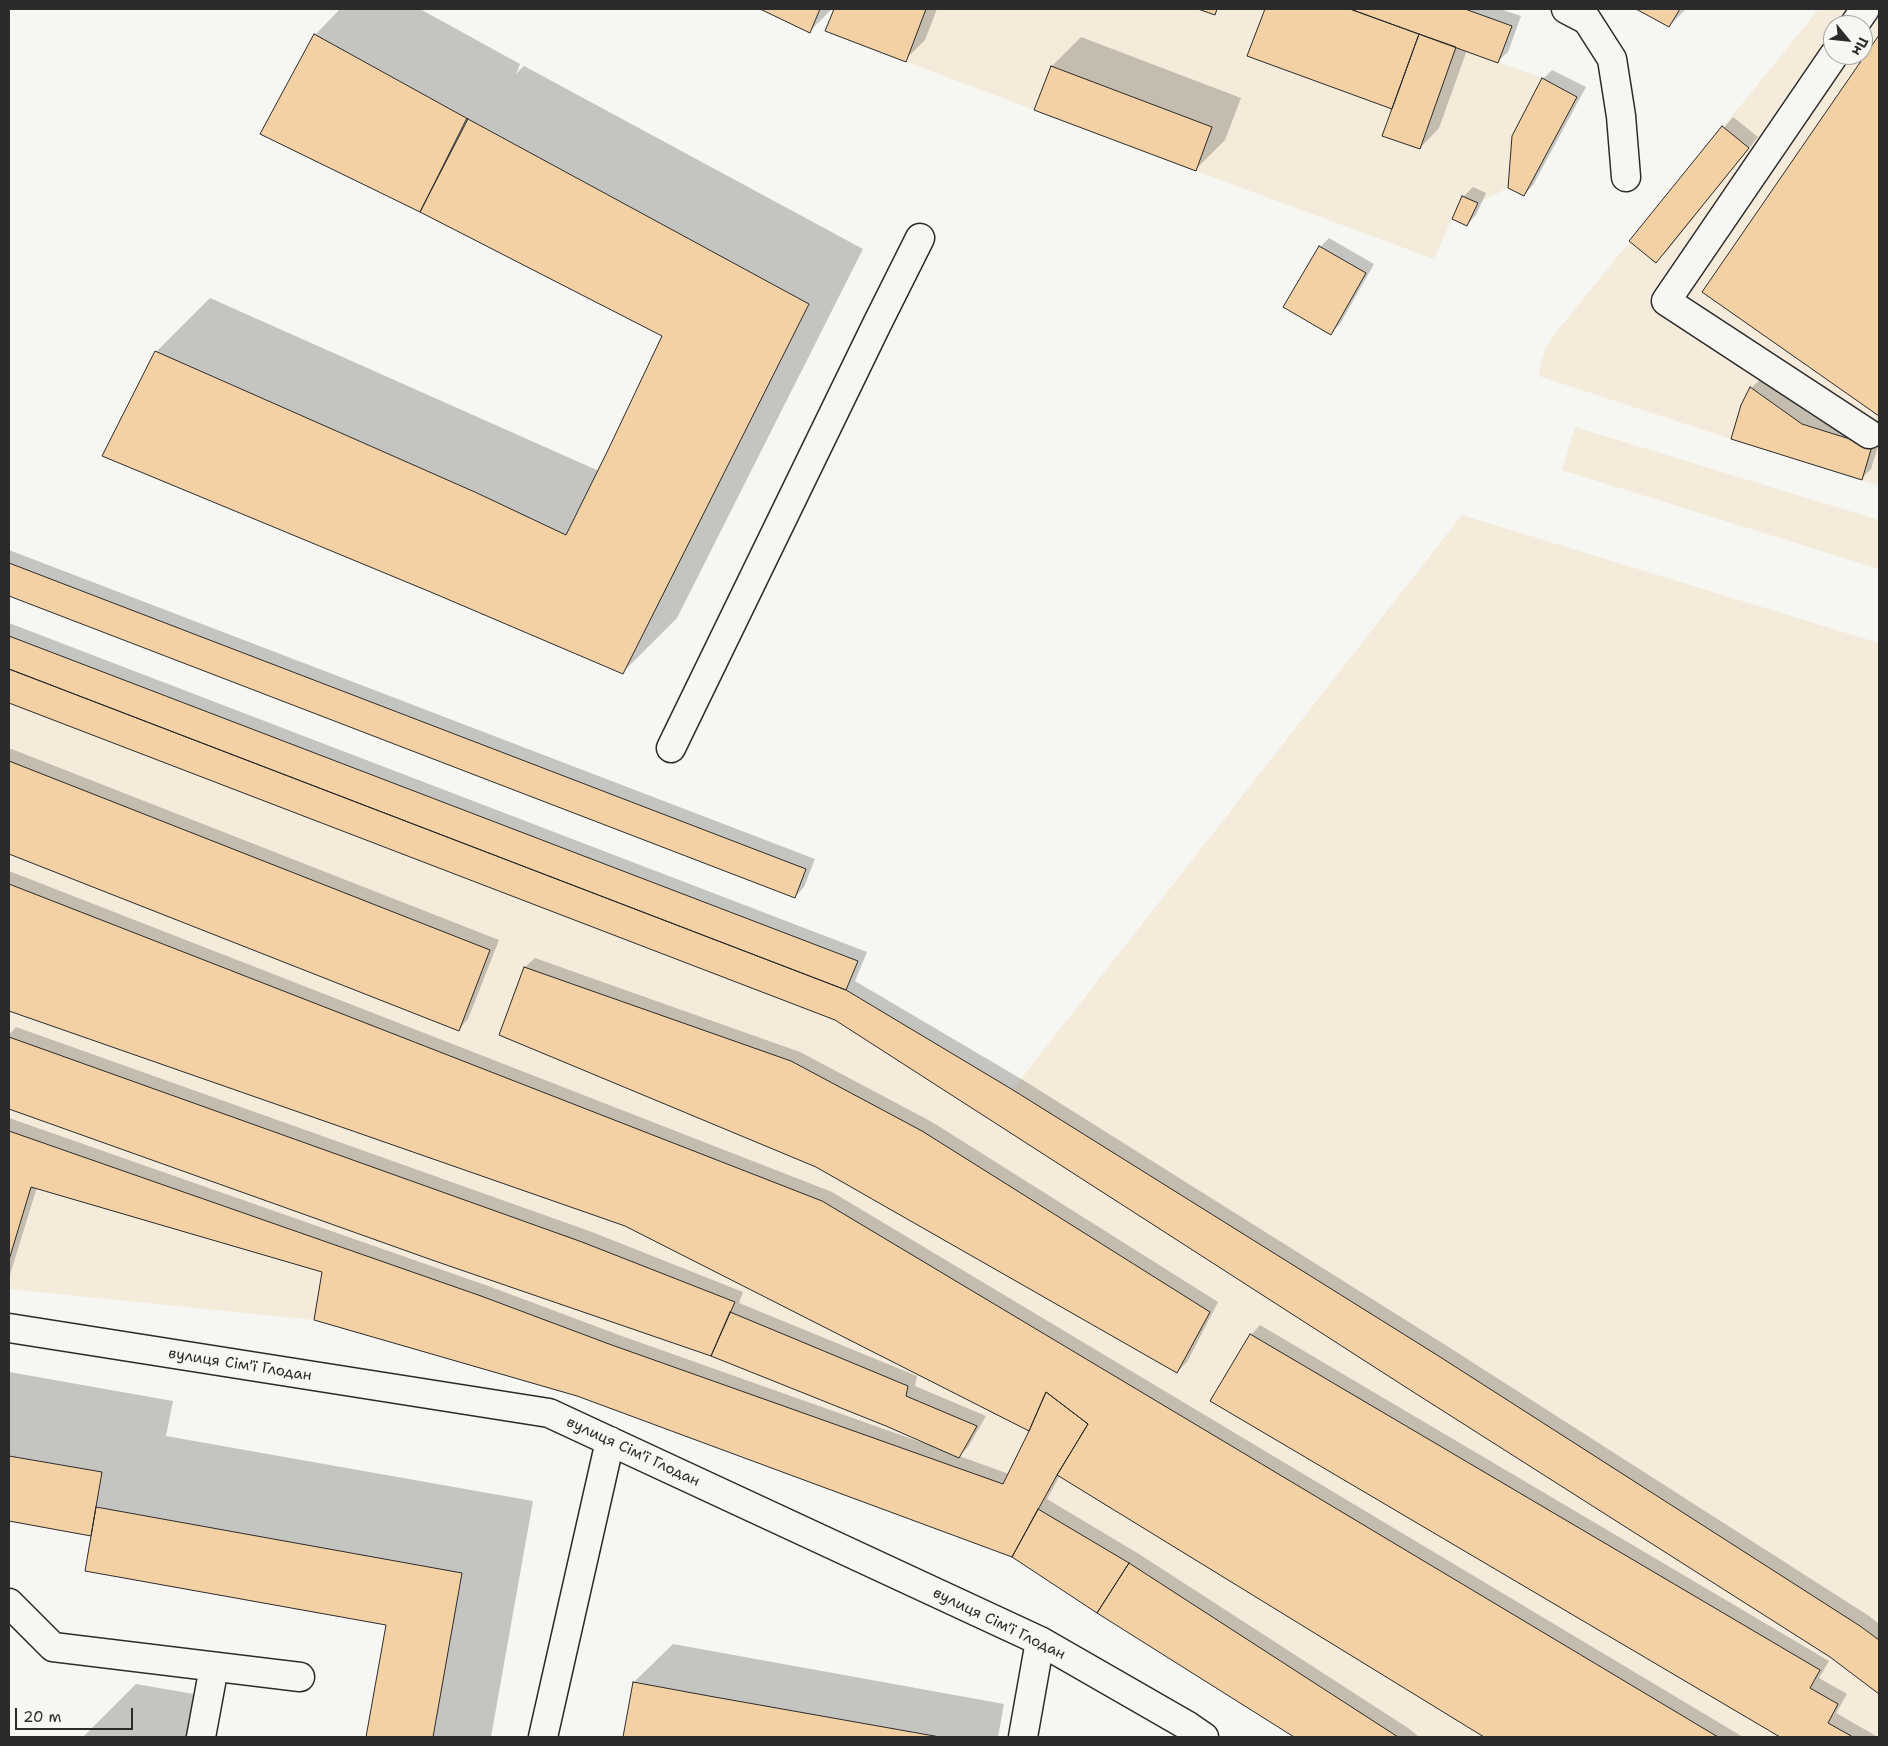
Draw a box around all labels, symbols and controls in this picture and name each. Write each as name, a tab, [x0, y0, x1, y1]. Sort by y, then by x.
north arrow	[1823, 15, 1873, 65]
text: Пн	[1848, 34, 1873, 59]
street label: вулиця Сім'ї Глодан	[167, 1345, 313, 1385]
street label: вулиця Сім'ї Глодан	[563, 1413, 703, 1491]
street label: вулиця Сім'ї Глодан	[930, 1584, 1068, 1664]
scale bar	[18, 1698, 135, 1730]
text: 20 m	[23, 1707, 62, 1727]

